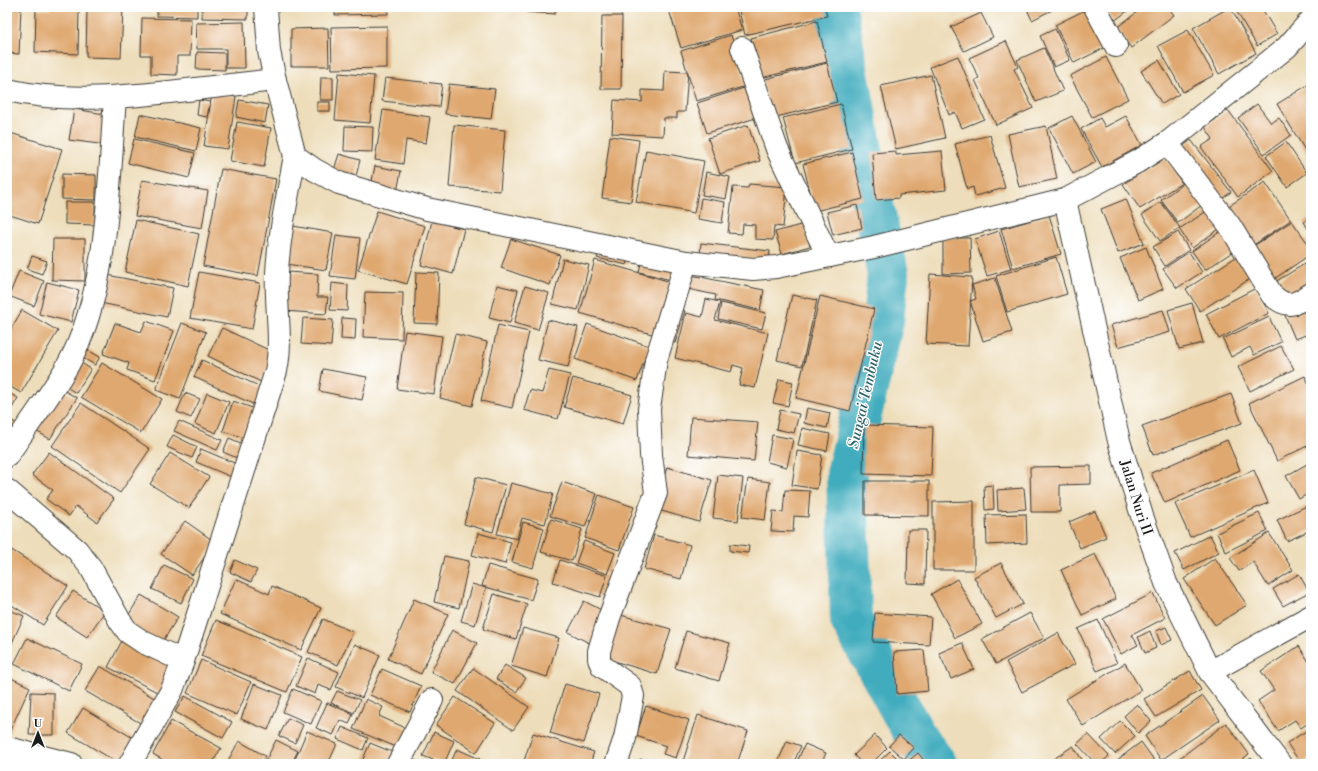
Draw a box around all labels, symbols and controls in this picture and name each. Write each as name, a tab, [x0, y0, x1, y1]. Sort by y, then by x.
water label: Sungai Tembuku	[844, 339, 887, 451]
street label: Jalan Nuri II	[1115, 457, 1156, 539]
north arrow	[18, 713, 58, 753]
text: U	[34, 717, 43, 731]

